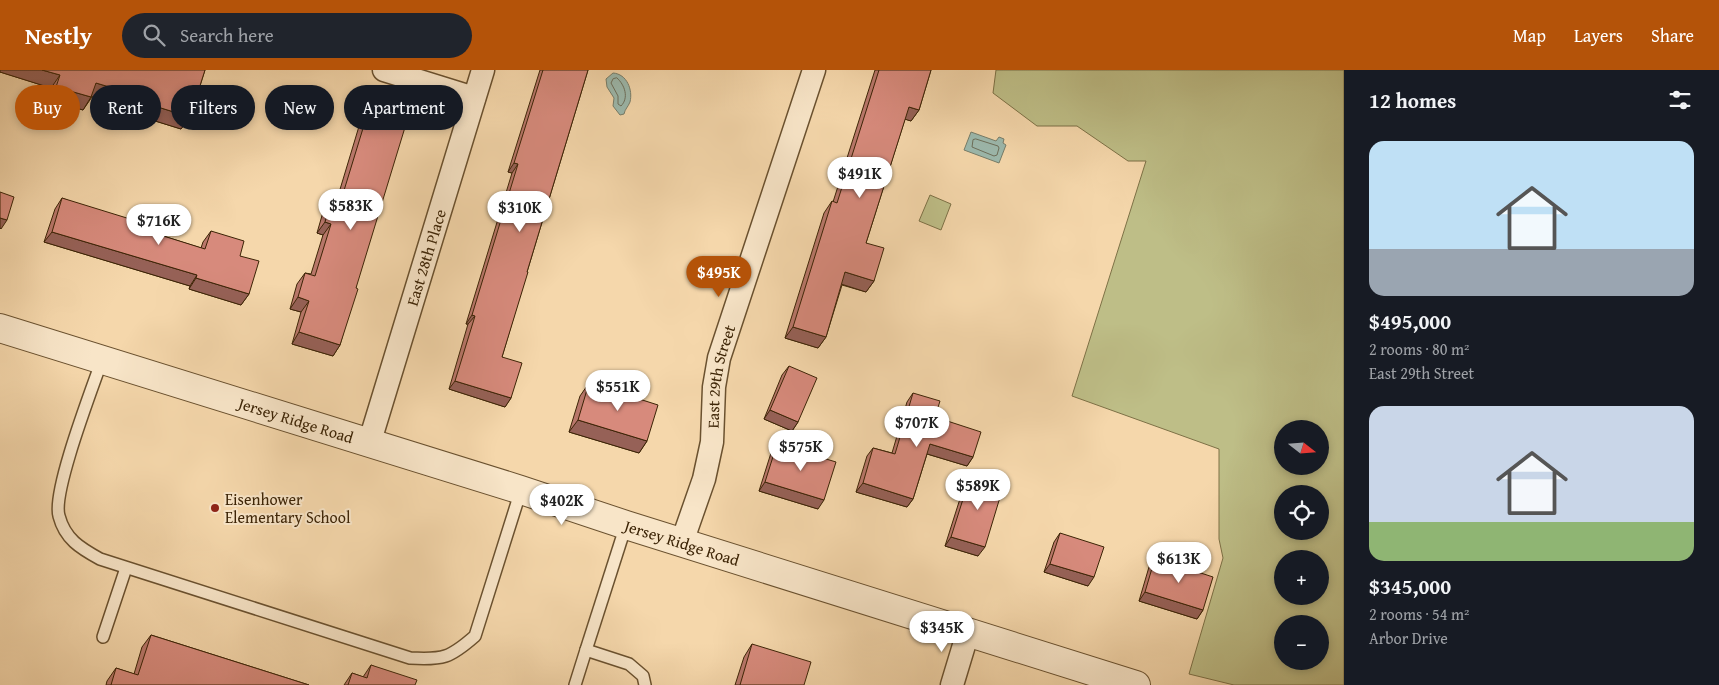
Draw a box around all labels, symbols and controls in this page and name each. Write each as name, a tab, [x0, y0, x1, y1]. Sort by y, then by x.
search box	[122, 13, 472, 58]
text: Nestly	[25, 18, 92, 53]
icon: search	[140, 21, 168, 49]
text: Search here	[180, 21, 274, 49]
text: Map	[1513, 22, 1546, 49]
text: Layers	[1574, 22, 1623, 49]
text: Share	[1651, 22, 1694, 49]
chip: Buy	[15, 85, 80, 130]
chip: Rent	[90, 85, 161, 130]
chip: Filters	[171, 85, 255, 130]
chip: New	[265, 85, 334, 130]
chip: Apartment	[344, 85, 463, 130]
text: 12 homes	[1369, 85, 1456, 116]
icon: filters	[1666, 86, 1694, 114]
pin: $491K	[825, 156, 895, 199]
text: $491K	[838, 161, 882, 185]
icon: home	[1487, 173, 1577, 263]
pin: $583K	[316, 189, 386, 231]
pin: $310K	[485, 190, 555, 233]
text: $583K	[329, 193, 373, 217]
text: $310K	[498, 195, 542, 219]
pin: $716K	[124, 204, 194, 246]
street label: East 28th Place	[400, 206, 452, 309]
text: $716K	[137, 208, 181, 232]
pin: $495K	[684, 256, 754, 298]
text: $495K	[697, 260, 741, 284]
text: $495,000	[1369, 306, 1451, 337]
street label: East 29th Street	[701, 321, 741, 429]
text: 2 rooms · 80 m²	[1369, 337, 1469, 361]
text: East 29th Street	[1369, 361, 1474, 385]
pin: $551K	[583, 370, 653, 412]
text: $551K	[596, 374, 640, 398]
street label: Jersey Ridge Road	[234, 390, 357, 449]
pin: $707K	[882, 406, 952, 448]
text: $707K	[895, 410, 939, 434]
north arrow	[1274, 420, 1329, 475]
map controls	[1274, 420, 1329, 670]
pin: $575K	[766, 430, 836, 472]
text: $575K	[779, 434, 823, 458]
icon: home	[1487, 438, 1577, 528]
pin: $589K	[943, 468, 1013, 511]
text: $589K	[956, 473, 1000, 497]
pin: $402K	[527, 484, 597, 526]
button: locate	[1274, 485, 1329, 540]
place label: Eisenhower Elementary School	[225, 487, 351, 529]
text: $402K	[540, 488, 584, 512]
marker: Eisenhower Elementary School	[209, 502, 221, 514]
street label: Jersey Ridge Road	[620, 513, 743, 572]
pin: $613K	[1144, 542, 1214, 584]
text: $613K	[1157, 546, 1201, 570]
button: +	[1274, 550, 1329, 605]
text: $345,000	[1369, 571, 1451, 602]
text: 2 rooms · 54 m²	[1369, 602, 1469, 626]
pin: $345K	[907, 610, 977, 653]
text: $345K	[920, 615, 964, 639]
button: −	[1274, 615, 1329, 670]
text: Arbor Drive	[1369, 626, 1448, 650]

